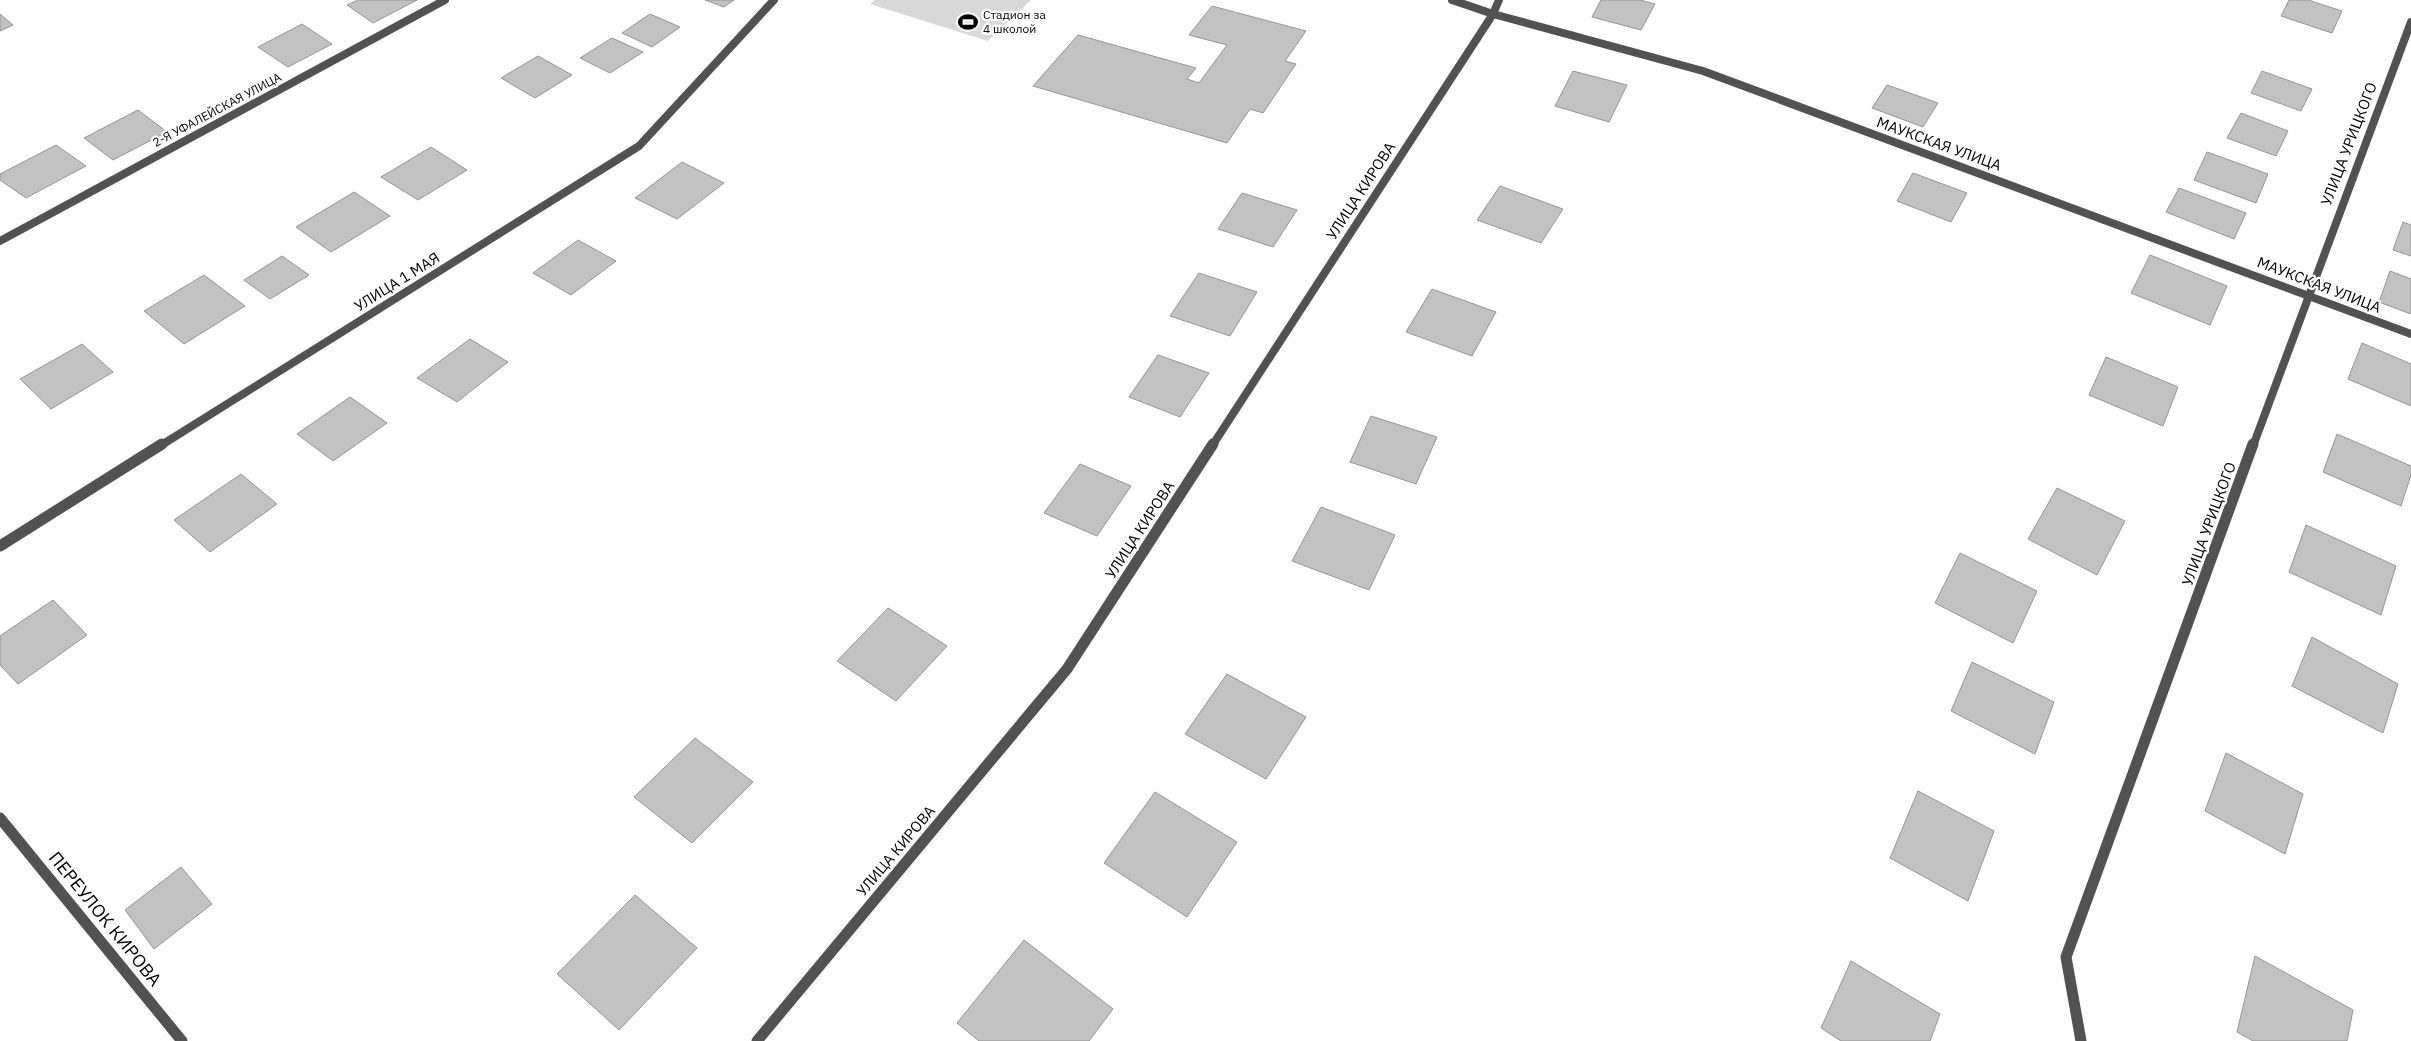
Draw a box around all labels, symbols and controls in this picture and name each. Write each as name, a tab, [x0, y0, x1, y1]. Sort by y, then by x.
place label: Стадион за 4 школой	[983, 7, 1046, 36]
sports icon: Стадион за 4 школой	[957, 11, 979, 33]
street label: 2-Я УФАЛЕЙСКАЯ УЛИЦА	[150, 69, 284, 150]
street label: УЛИЦА УРИЦКОГО	[2316, 80, 2381, 208]
street label: МАУКСКАЯ УЛИЦА	[1874, 112, 2004, 175]
street label: УЛИЦА КИРОВА	[1322, 138, 1399, 243]
street label: УЛИЦА 1 МАЯ	[351, 248, 443, 315]
street label: МАУКСКАЯ УЛИЦА	[2254, 252, 2384, 317]
street label: УЛИЦА УРИЦКОГО	[2177, 459, 2240, 588]
street label: УЛИЦА КИРОВА	[1101, 477, 1178, 582]
street label: УЛИЦА КИРОВА	[852, 801, 939, 900]
street label: ПЕРЕУЛОК КИРОВА	[44, 847, 167, 991]

